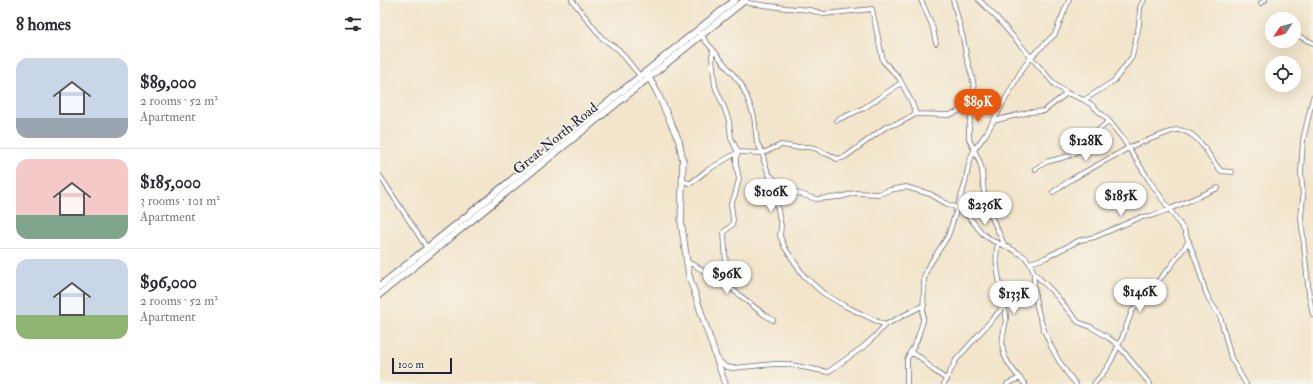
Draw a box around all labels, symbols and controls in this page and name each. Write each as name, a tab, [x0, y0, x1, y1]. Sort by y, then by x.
north arrow	[1265, 12, 1301, 48]
map controls	[1265, 12, 1301, 92]
icon: filters	[342, 13, 364, 35]
text: 8 homes	[16, 14, 71, 35]
button: locate	[1265, 56, 1301, 92]
text: $89,000	[140, 72, 197, 93]
icon: home	[48, 74, 96, 122]
pin: $89K	[954, 89, 1002, 123]
text: 2 rooms · 52 m²	[140, 93, 218, 109]
text: $89K	[963, 94, 993, 110]
street label: Great North Road	[509, 99, 601, 178]
text: Apartment	[140, 109, 196, 125]
pin: $128K	[1058, 128, 1114, 162]
text: $128K	[1069, 133, 1103, 149]
text: $185,000	[140, 172, 201, 193]
icon: home	[48, 175, 96, 223]
pin: $106K	[743, 179, 799, 213]
pin: $185K	[1093, 183, 1149, 217]
text: $106K	[754, 184, 788, 200]
text: $185K	[1105, 188, 1137, 204]
pin: $236K	[957, 192, 1013, 226]
text: 3 rooms · 101 m²	[140, 193, 220, 209]
text: $236K	[968, 197, 1002, 213]
text: Apartment	[140, 209, 196, 225]
pin: $96K	[703, 261, 751, 295]
text: $96K	[712, 266, 742, 282]
text: $96,000	[140, 272, 197, 293]
icon: home	[48, 275, 96, 323]
pin: $146K	[1112, 279, 1168, 313]
pin: $133K	[986, 281, 1042, 315]
text: $146K	[1123, 284, 1157, 300]
text: $133K	[998, 286, 1030, 302]
text: 2 rooms · 52 m²	[140, 293, 218, 309]
text: Apartment	[140, 309, 196, 325]
scale bar	[392, 356, 452, 375]
text: 100 m	[398, 358, 424, 371]

